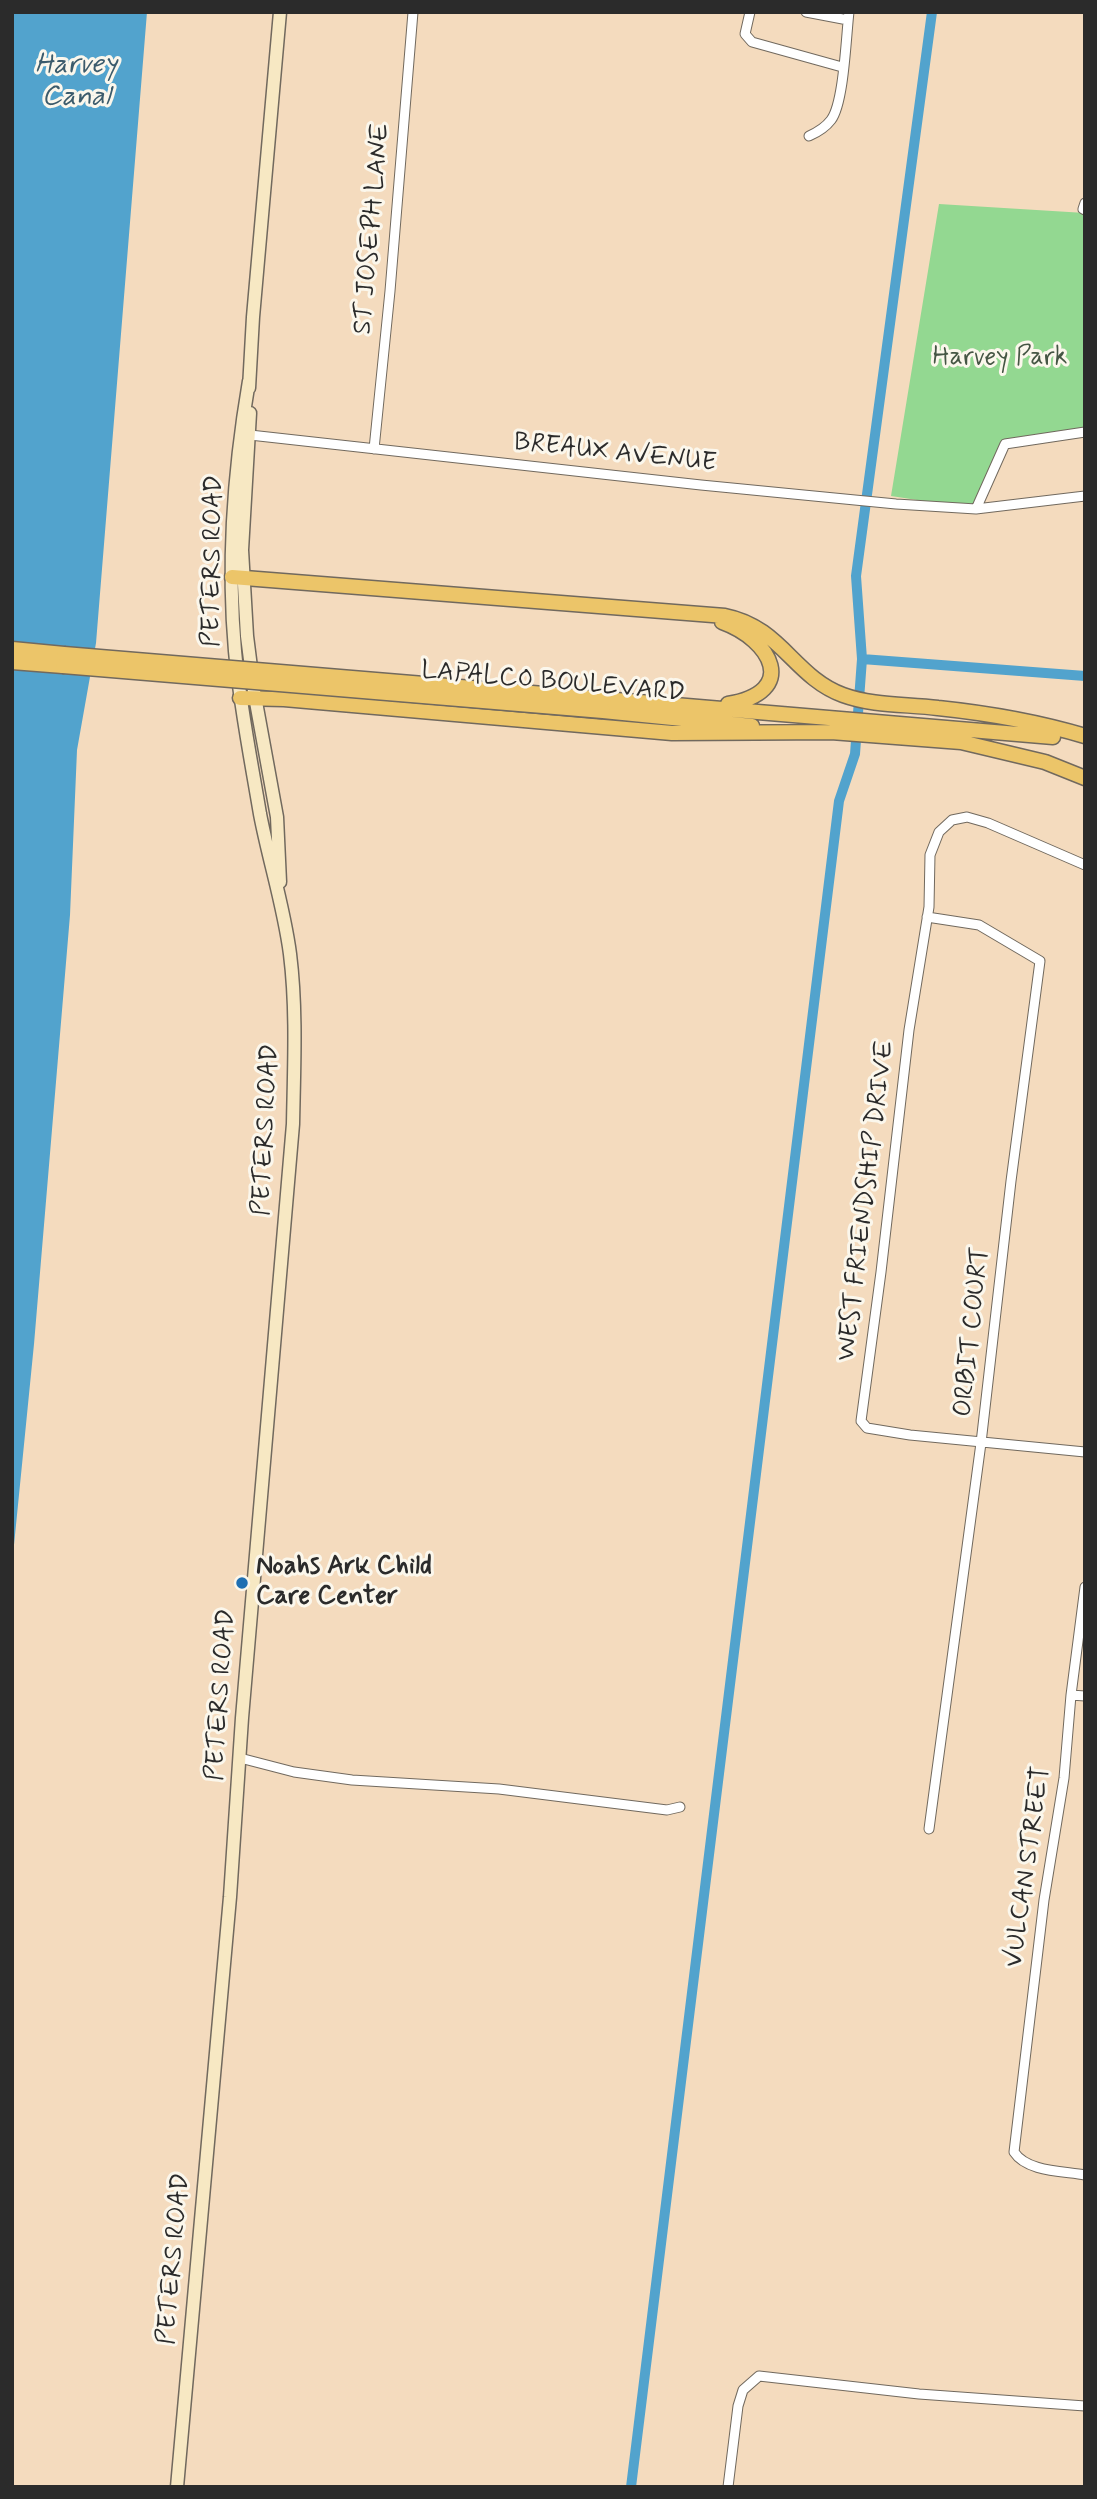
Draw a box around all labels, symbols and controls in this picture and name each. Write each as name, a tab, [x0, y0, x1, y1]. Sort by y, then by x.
water label: Harvey Canal	[35, 49, 117, 115]
street label: ST JOSEPH LANE	[348, 122, 398, 336]
park label: Harvey Park	[933, 343, 1067, 375]
street label: BREAUX AVENUE	[512, 428, 718, 480]
street label: PETERS ROAD	[197, 475, 231, 647]
street label: LAPALCO BOULEVARD	[420, 656, 686, 710]
street label: WEST FRIENDSHIP DRIVE	[832, 1039, 902, 1363]
street label: PETERS ROAD	[247, 1043, 287, 1217]
street label: ORBIT COURT	[949, 1245, 997, 1419]
place label: Noahs Ark Child Care Center	[256, 1552, 432, 1614]
marker: Noahs Ark Child Care Center	[234, 1575, 250, 1591]
street label: PETERS ROAD	[200, 1608, 244, 1782]
street label: VULCAN STREET	[999, 1764, 1059, 1970]
street label: PETERS ROAD	[152, 2172, 198, 2346]

